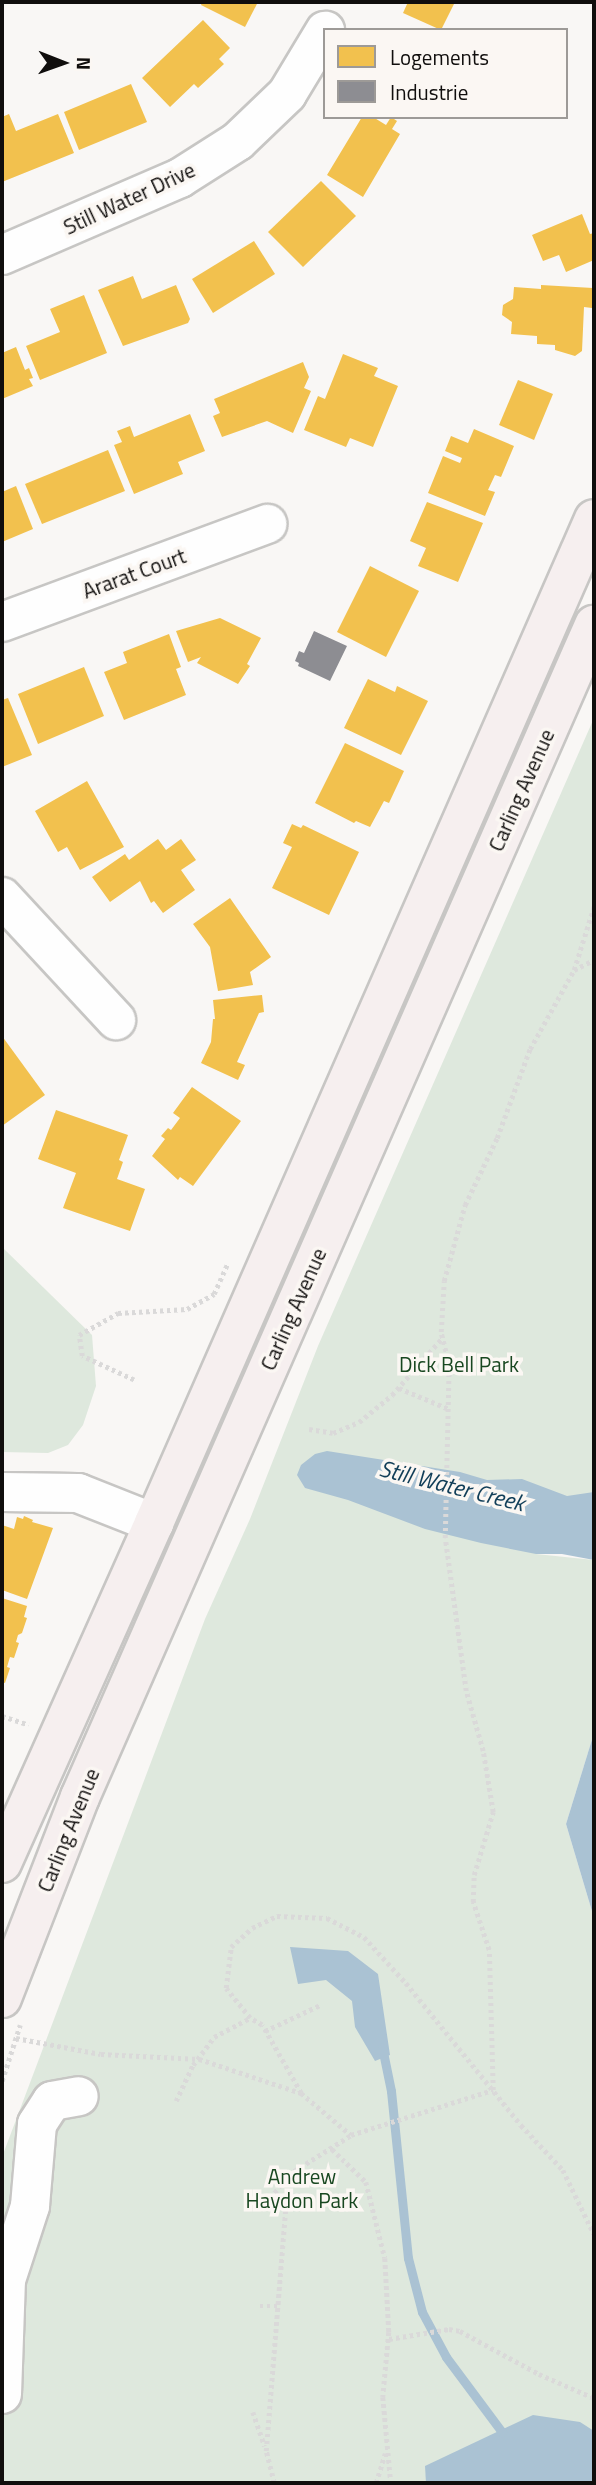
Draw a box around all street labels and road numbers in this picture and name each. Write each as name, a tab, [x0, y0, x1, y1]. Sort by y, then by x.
street label: Still Water Drive	[59, 157, 199, 239]
street label: Ararat Court	[79, 543, 189, 603]
street label: Carling Avenue	[483, 725, 559, 855]
street label: Carling Avenue	[255, 1244, 331, 1374]
street label: Carling Avenue	[32, 1765, 104, 1895]

